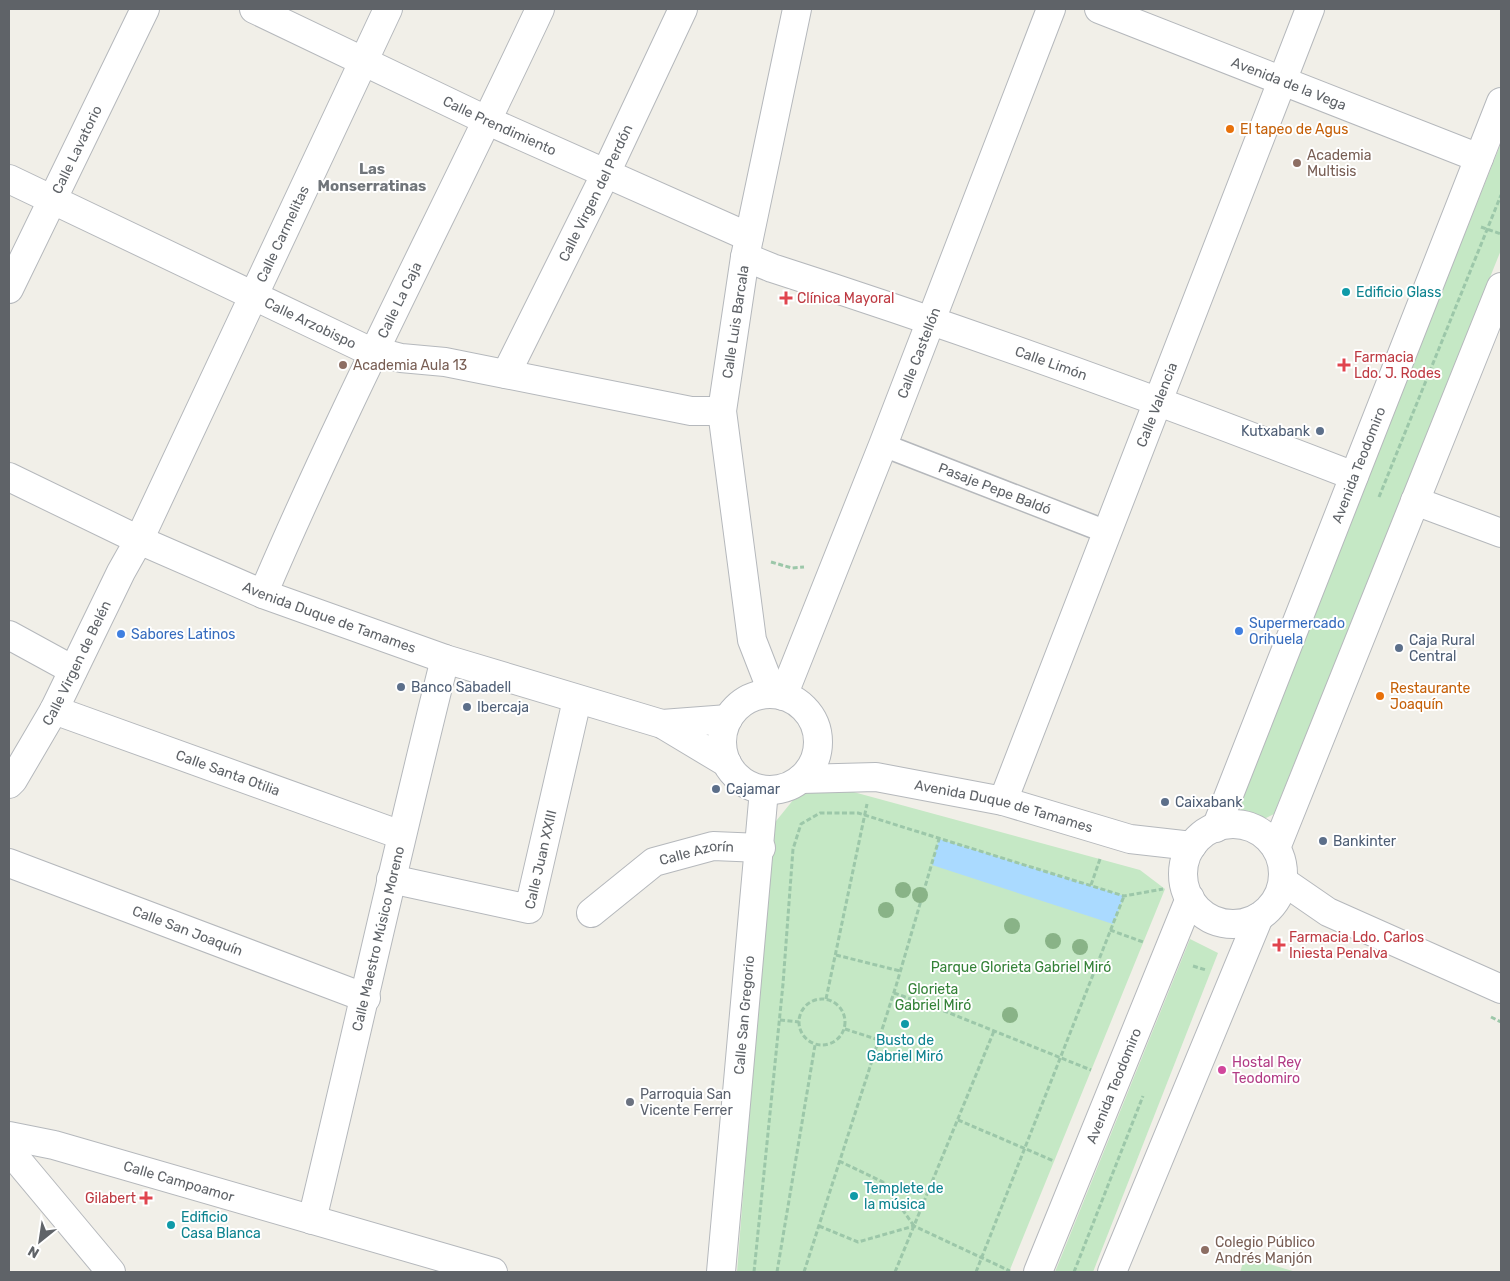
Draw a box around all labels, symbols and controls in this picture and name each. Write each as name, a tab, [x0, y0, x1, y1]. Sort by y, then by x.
street label: Avenida de la Vega	[1229, 53, 1349, 114]
street label: Calle Prendimiento	[440, 92, 559, 159]
street label: Calle Lavatorio	[48, 103, 105, 197]
place label: El tapeo de Agus	[1240, 121, 1348, 138]
street label: Calle Virgen del Perdón	[555, 122, 636, 264]
marker: El tapeo de Agus	[1224, 123, 1236, 135]
place label: Academia Multisis	[1307, 147, 1371, 180]
marker: Academia Multisis	[1291, 157, 1303, 169]
district label: Las Monserratinas	[318, 160, 426, 195]
street label: Calle Carmelitas	[253, 183, 313, 285]
street label: Calle La Caja	[374, 259, 425, 341]
street label: Calle Luis Barcala	[718, 264, 752, 380]
place label: Edificio Glass	[1356, 284, 1441, 301]
marker: Edificio Glass	[1340, 286, 1352, 298]
place label: Clínica Mayoral	[797, 290, 894, 307]
marker: Clínica Mayoral	[779, 291, 793, 305]
street label: Calle Arzobispo	[262, 294, 359, 352]
street label: Calle Castellón	[893, 305, 944, 401]
street label: Calle Limón	[1013, 342, 1090, 384]
place label: Farmacia Ldo. J. Rodes	[1354, 349, 1441, 382]
place label: Academia Aula 13	[353, 357, 467, 374]
marker: Academia Aula 13	[337, 359, 349, 371]
marker: Farmacia Ldo. J. Rodes	[1338, 359, 1350, 371]
street label: Calle Valencia	[1133, 360, 1181, 450]
street label: Avenida Teodomiro	[1328, 404, 1389, 526]
place label: Kutxabank	[1241, 423, 1311, 440]
marker: Kutxabank	[1314, 425, 1326, 437]
street label: Pasaje Pepe Baldó	[936, 459, 1054, 518]
street label: Avenida Duque de Tamames	[240, 578, 418, 656]
street label: Calle Virgen de Belén	[38, 598, 114, 728]
place label: Supermercado Orihuela	[1249, 615, 1345, 648]
marker: Supermercado Orihuela	[1233, 625, 1245, 637]
place label: Sabores Latinos	[131, 626, 235, 643]
marker: Sabores Latinos	[115, 628, 127, 640]
place label: Caja Rural Central	[1409, 632, 1475, 665]
marker: Caja Rural Central	[1393, 642, 1405, 654]
place label: Banco Sabadell	[411, 679, 511, 696]
place label: Restaurante Joaquín	[1390, 680, 1470, 713]
marker: Banco Sabadell	[395, 681, 407, 693]
marker: Restaurante Joaquín	[1374, 690, 1386, 702]
place label: Ibercaja	[477, 699, 529, 716]
marker: Ibercaja	[461, 701, 473, 713]
street label: Calle Santa Otilia	[174, 746, 282, 799]
street label: Avenida Duque de Tamames	[913, 776, 1095, 836]
place label: Cajamar	[726, 781, 781, 798]
marker: Cajamar	[710, 783, 722, 795]
place label: Caixabank	[1175, 794, 1243, 811]
marker: Caixabank	[1159, 796, 1171, 808]
street label: Calle Juan XXIII	[521, 808, 560, 911]
place label: Bankinter	[1333, 833, 1397, 850]
marker: Bankinter	[1317, 835, 1329, 847]
street label: Calle Azorín	[657, 837, 734, 869]
street label: Calle Maestro Músico Moreno	[348, 845, 408, 1033]
street label: Calle San Joaquín	[130, 902, 245, 959]
place label: Farmacia Ldo. Carlos Iniesta Penalva	[1289, 929, 1424, 962]
marker: Farmacia Ldo. Carlos Iniesta Penalva	[1273, 939, 1285, 951]
street label: Calle San Gregorio	[730, 955, 758, 1075]
park label: Parque Glorieta Gabriel Miró	[931, 959, 1111, 976]
park label: Glorieta Gabriel Miró	[895, 981, 971, 1014]
marker: Busto de Gabriel Miró	[899, 1018, 911, 1030]
street label: Avenida Teodomiro	[1083, 1025, 1145, 1146]
place label: Busto de Gabriel Miró	[867, 1032, 943, 1065]
place label: Hostal Rey Teodomiro	[1232, 1054, 1302, 1087]
marker: Hostal Rey Teodomiro	[1216, 1064, 1228, 1076]
place label: Parroquia San Vicente Ferrer	[640, 1086, 733, 1119]
marker: Parroquia San Vicente Ferrer	[624, 1096, 636, 1108]
street label: Calle Campoamor	[122, 1157, 237, 1205]
place label: Templete de la música	[864, 1180, 944, 1213]
place label: Gilabert	[85, 1190, 137, 1207]
marker: Templete de la música	[848, 1190, 860, 1202]
marker: Gilabert	[140, 1192, 152, 1204]
place label: Edificio Casa Blanca	[181, 1209, 261, 1242]
north arrow	[15, 1216, 65, 1266]
marker: Edificio Casa Blanca	[165, 1219, 177, 1231]
place label: Colegio Público Andrés Manjón	[1215, 1234, 1315, 1267]
text: N	[25, 1242, 42, 1262]
marker: Colegio Público Andrés Manjón	[1199, 1244, 1211, 1256]

